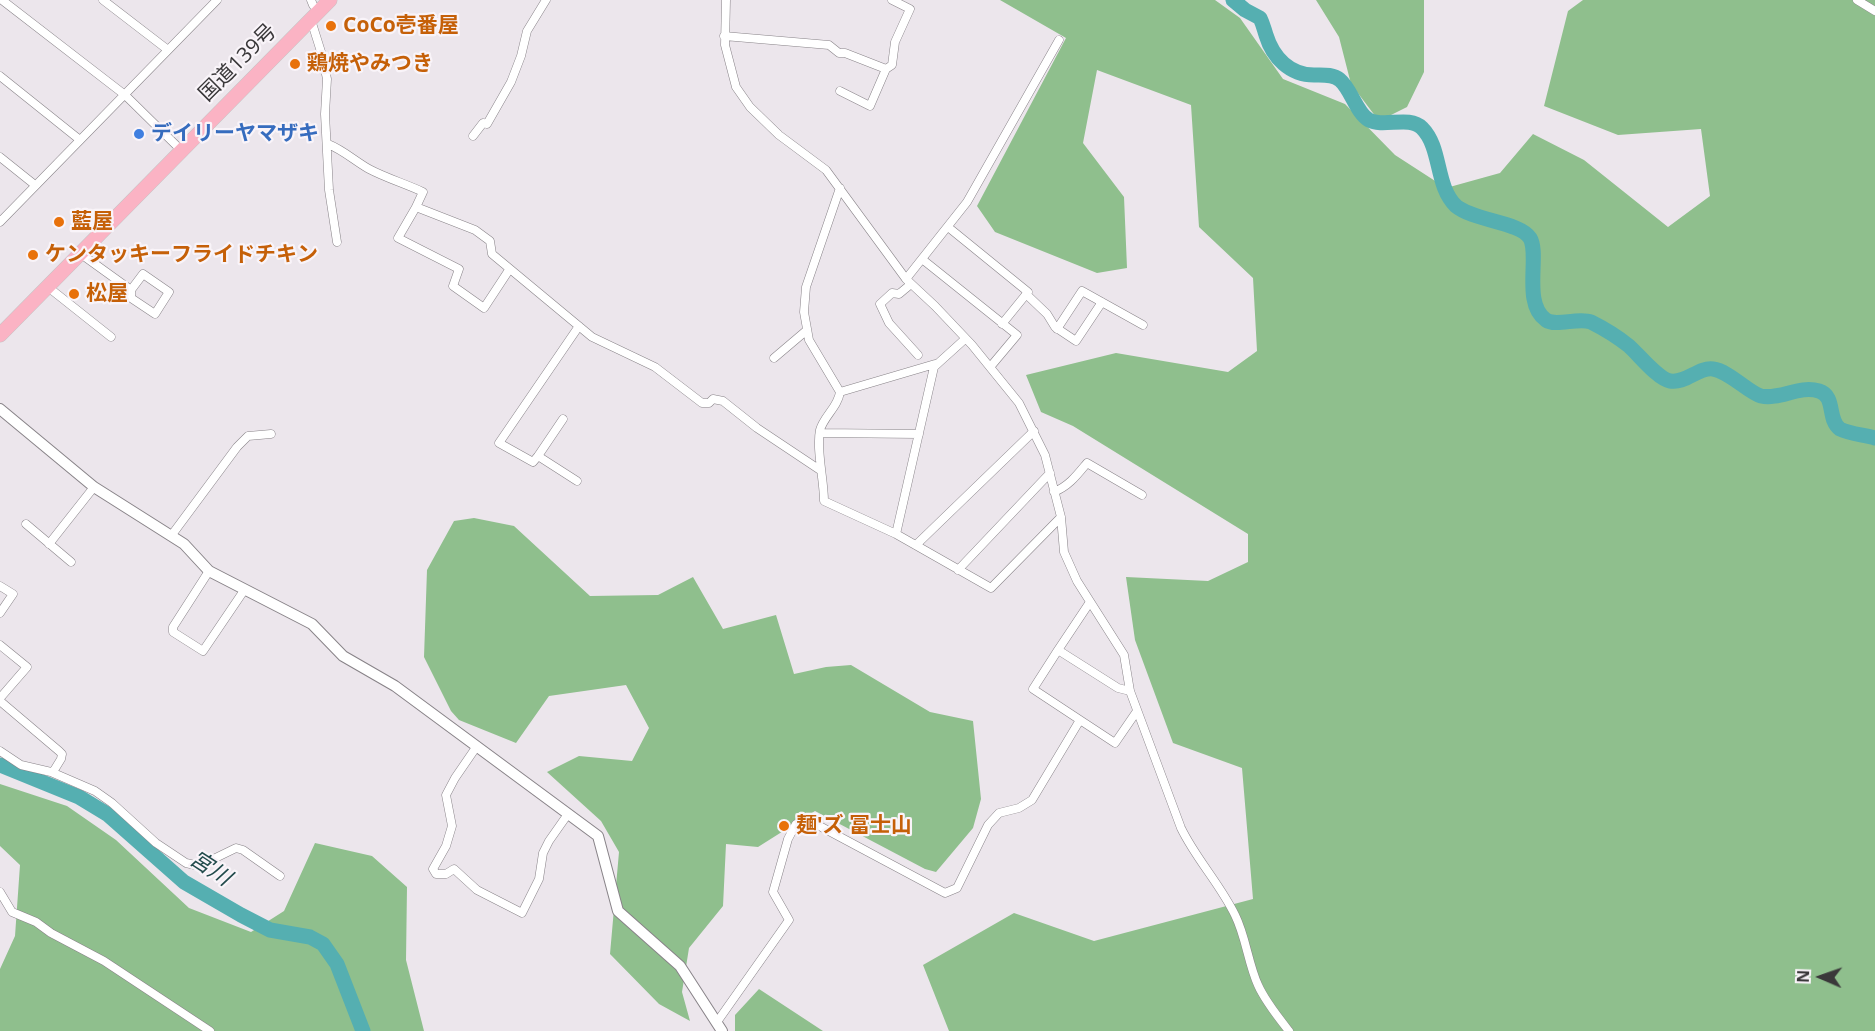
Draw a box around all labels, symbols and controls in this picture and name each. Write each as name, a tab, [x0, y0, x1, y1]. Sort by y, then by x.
place label: CoCo壱番屋	[343, 13, 459, 39]
street label: 国道139号	[194, 19, 282, 107]
marker: CoCo壱番屋	[324, 19, 338, 33]
place label: 鶏焼やみつき	[307, 51, 433, 77]
marker: 鶏焼やみつき	[288, 57, 302, 71]
place label: デイリーヤマザキ	[151, 121, 319, 147]
marker: デイリーヤマザキ	[132, 127, 146, 141]
place label: 藍屋	[71, 209, 113, 235]
marker: 藍屋	[52, 215, 66, 229]
place label: ケンタッキーフライドチキン	[45, 242, 318, 268]
marker: ケンタッキーフライドチキン	[26, 248, 40, 262]
place label: 松屋	[86, 281, 128, 307]
marker: 松屋	[67, 287, 81, 301]
place label: 麺'ズ 冨士山	[796, 813, 912, 839]
marker: 麺'ズ 冨士山	[777, 819, 791, 833]
water label: 宮川	[184, 846, 236, 892]
north arrow	[1791, 947, 1851, 1007]
text: N	[1792, 969, 1814, 983]

